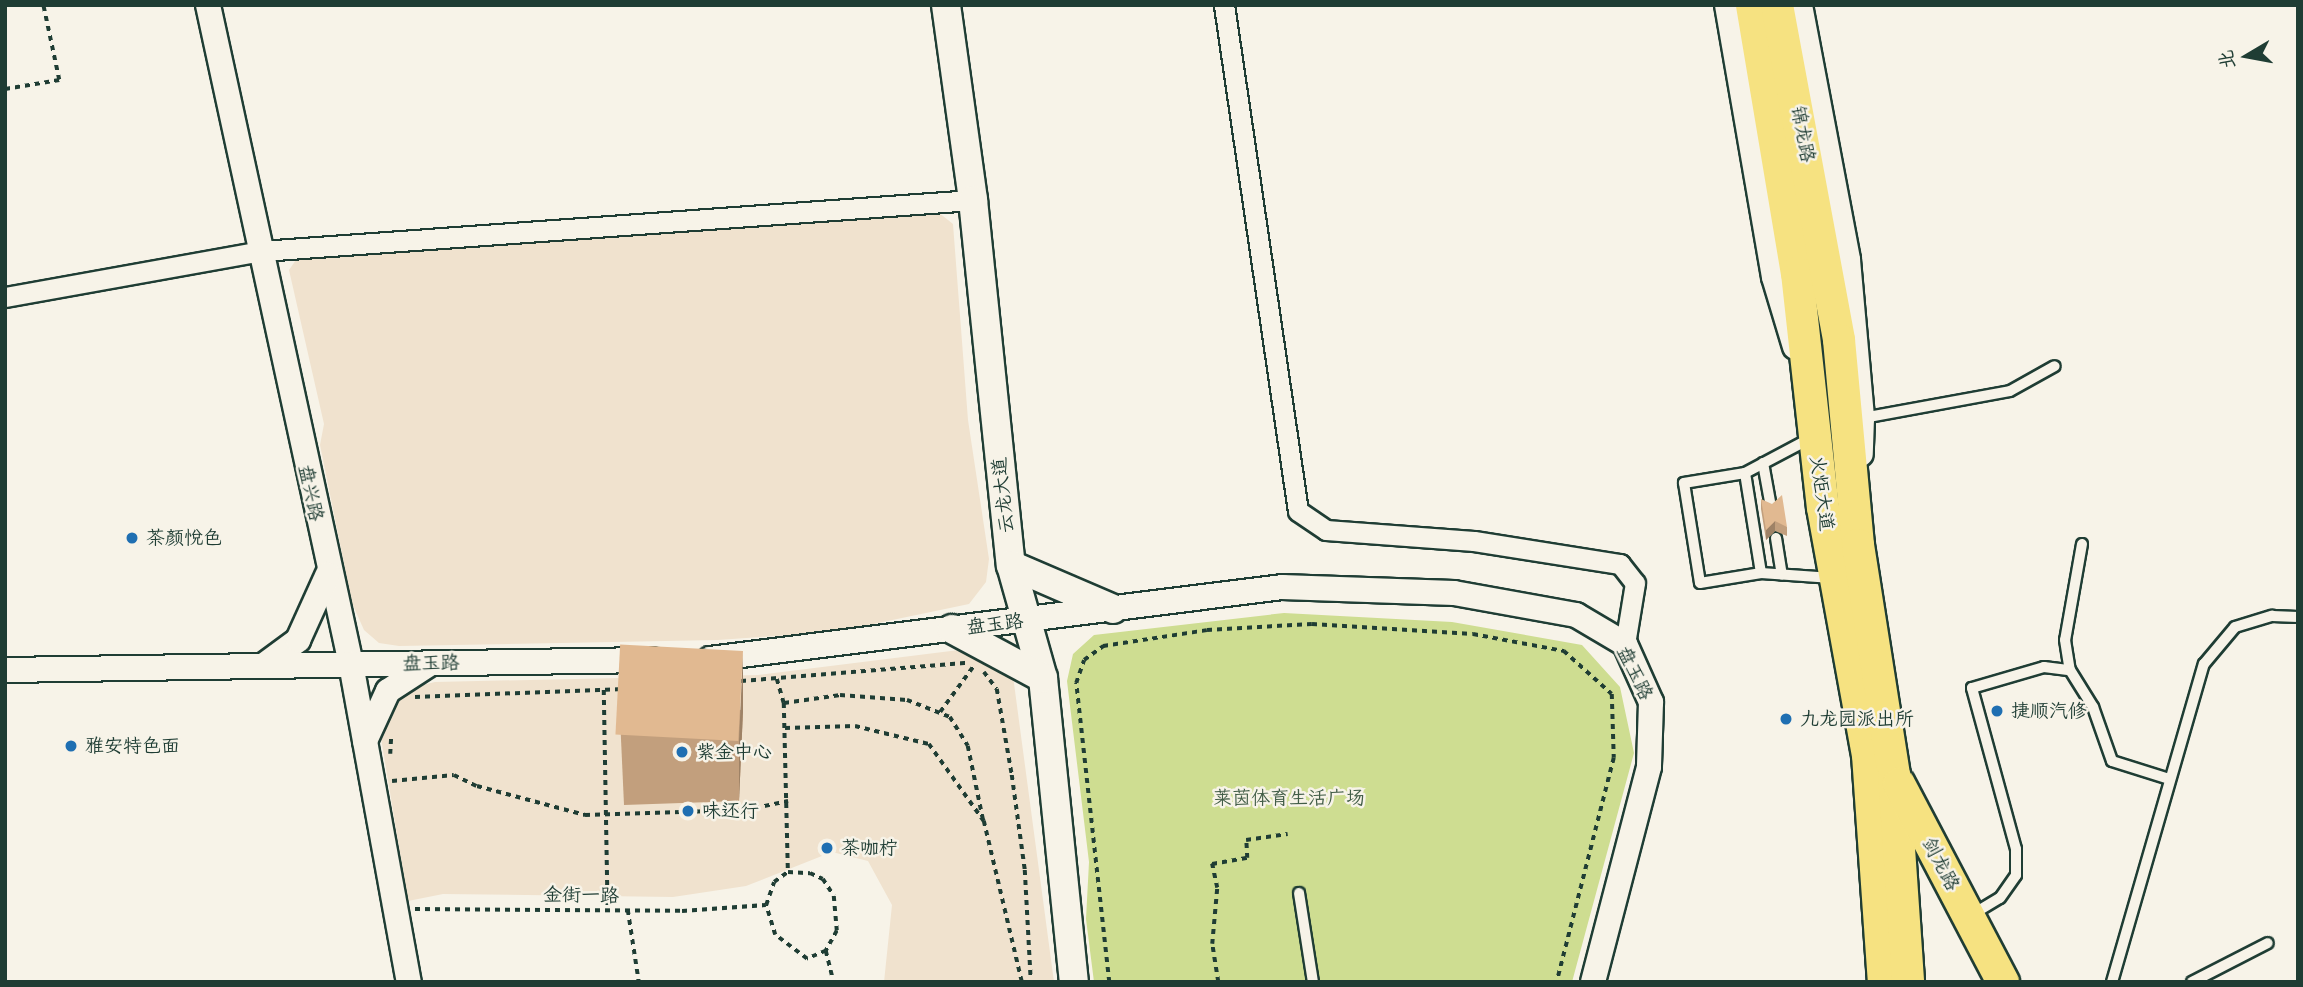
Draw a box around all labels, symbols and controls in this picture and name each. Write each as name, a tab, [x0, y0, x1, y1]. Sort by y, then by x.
north arrow	[2212, 21, 2282, 91]
text: 北	[2212, 48, 2241, 71]
street label: 锦龙路	[1786, 104, 1820, 164]
street label: 火炬大道	[1805, 454, 1839, 532]
street label: 云龙大道	[988, 456, 1018, 534]
street label: 盘兴路	[294, 463, 328, 523]
place label: 茶颜悦色	[146, 527, 222, 549]
marker: 茶颜悦色	[124, 530, 140, 546]
street label: 盘玉路	[965, 609, 1025, 639]
street label: 盘玉路	[1612, 642, 1658, 704]
street label: 盘玉路	[402, 651, 460, 675]
place label: 捷顺汽修	[2011, 700, 2087, 722]
marker: 捷顺汽修	[1989, 703, 2005, 719]
place label: 九龙园派出所	[1800, 708, 1914, 730]
marker: 九龙园派出所	[1778, 711, 1794, 727]
place label: 雅安特色面	[85, 735, 180, 757]
marker: 雅安特色面	[63, 738, 79, 754]
place label: 紫金中心	[696, 741, 772, 763]
marker: 紫金中心	[674, 744, 690, 760]
park label: 莱茵体育生活广场	[1213, 787, 1365, 809]
place label: 味还行	[702, 800, 759, 822]
marker: 味还行	[680, 803, 696, 819]
street label: 剑龙路	[1918, 833, 1964, 895]
place label: 茶咖柠	[841, 837, 898, 859]
marker: 茶咖柠	[819, 840, 835, 856]
street label: 金街一路	[543, 883, 619, 907]

